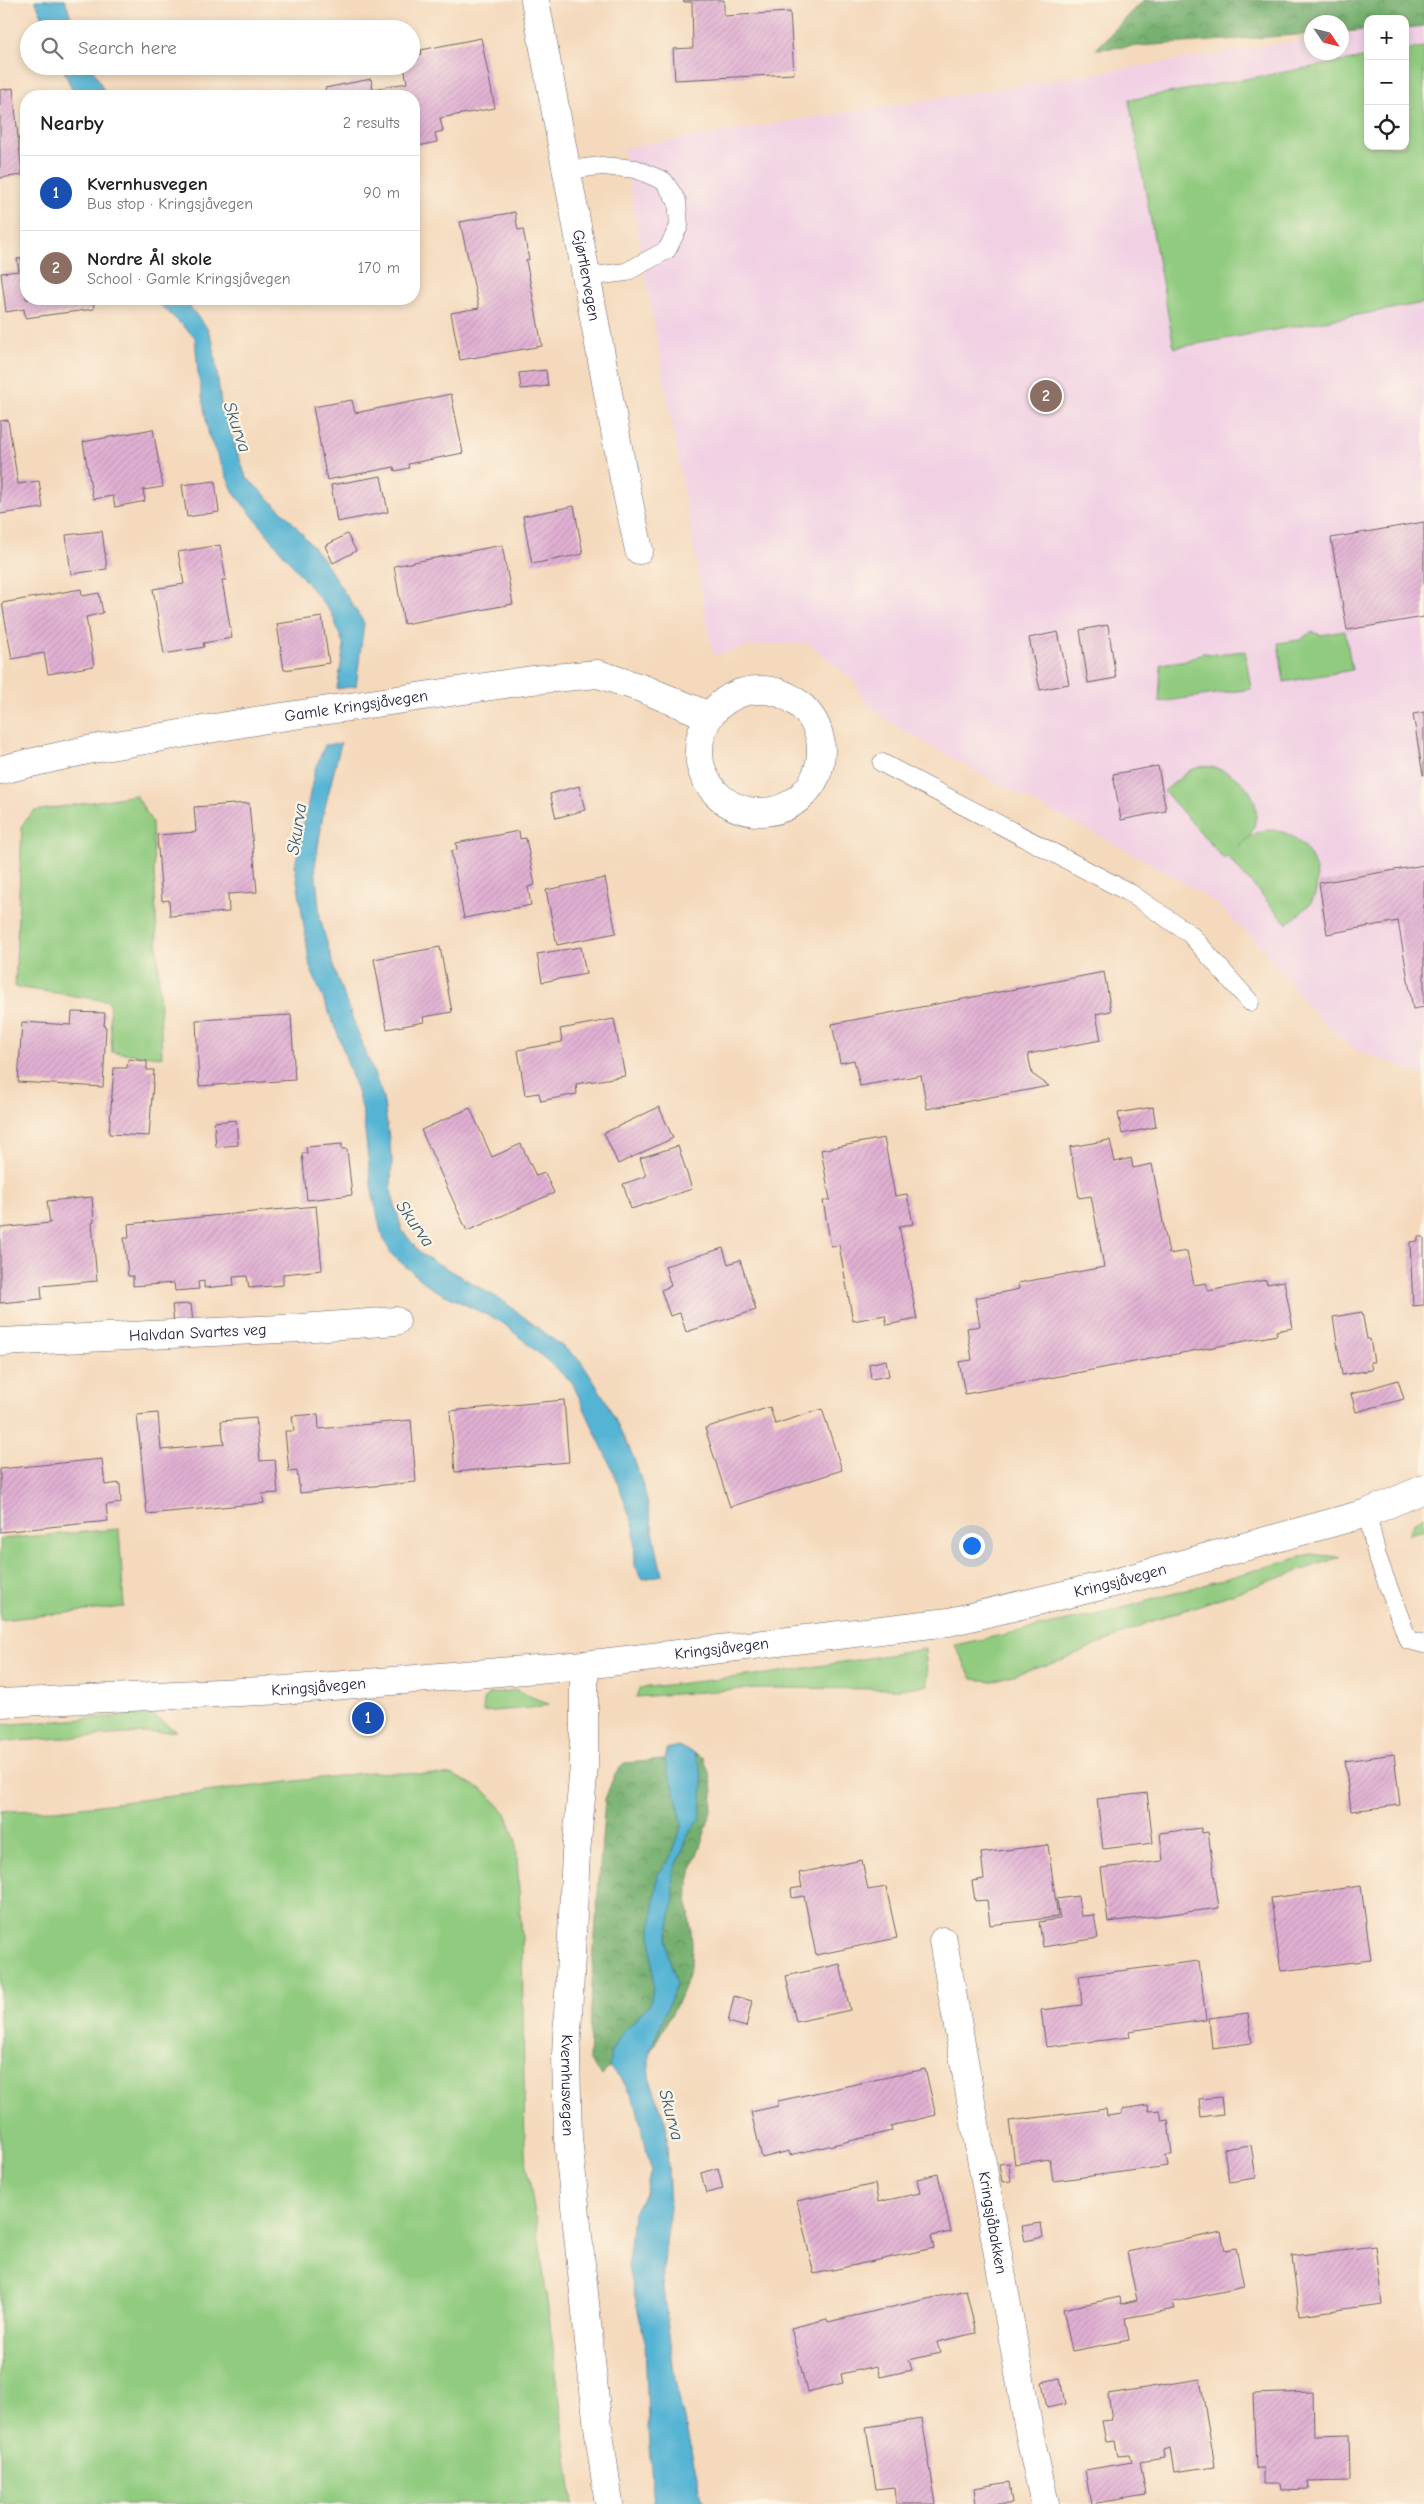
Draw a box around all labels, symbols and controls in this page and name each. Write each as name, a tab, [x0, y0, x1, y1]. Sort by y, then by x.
north arrow	[1304, 15, 1349, 60]
map controls	[1364, 15, 1409, 150]
button: +	[1364, 15, 1409, 60]
search box	[20, 20, 420, 75]
icon: search	[38, 34, 66, 62]
text: Search here	[78, 37, 177, 59]
button: −	[1364, 60, 1409, 105]
button: locate	[1364, 105, 1409, 150]
text: Nearby	[40, 111, 104, 135]
text: 2 results	[343, 114, 400, 132]
text: Kvernhusvegen	[87, 173, 208, 195]
text: 1	[53, 184, 59, 202]
text: 90 m	[363, 184, 400, 202]
text: Bus stop · Kringsjåvegen	[87, 195, 253, 213]
street label: Gjørtlervegen	[569, 228, 603, 322]
text: Nordre Ål skole	[87, 248, 212, 270]
text: 2	[52, 259, 60, 277]
text: 170 m	[358, 259, 400, 277]
text: School · Gamle Kringsjåvegen	[87, 270, 291, 288]
pin: 2	[1030, 377, 1062, 415]
water label: Skurva	[219, 399, 255, 455]
street label: Gamle Kringsjåvegen	[283, 686, 429, 725]
water label: Skurva	[283, 802, 311, 856]
water label: Skurva	[391, 1197, 439, 1251]
street label: Halvdan Svartes veg	[129, 1321, 267, 1345]
your location	[959, 1533, 985, 1559]
street label: Kringsjåvegen	[1072, 1560, 1168, 1601]
street label: Kringsjåvegen	[674, 1634, 770, 1663]
street label: Kringsjåvegen	[271, 1674, 367, 1700]
pin: 1	[352, 1699, 384, 1737]
street label: Kvernhusvegen	[557, 2034, 577, 2136]
water label: Skurva	[654, 2087, 688, 2143]
street label: Kringsjåbakken	[975, 2170, 1010, 2275]

